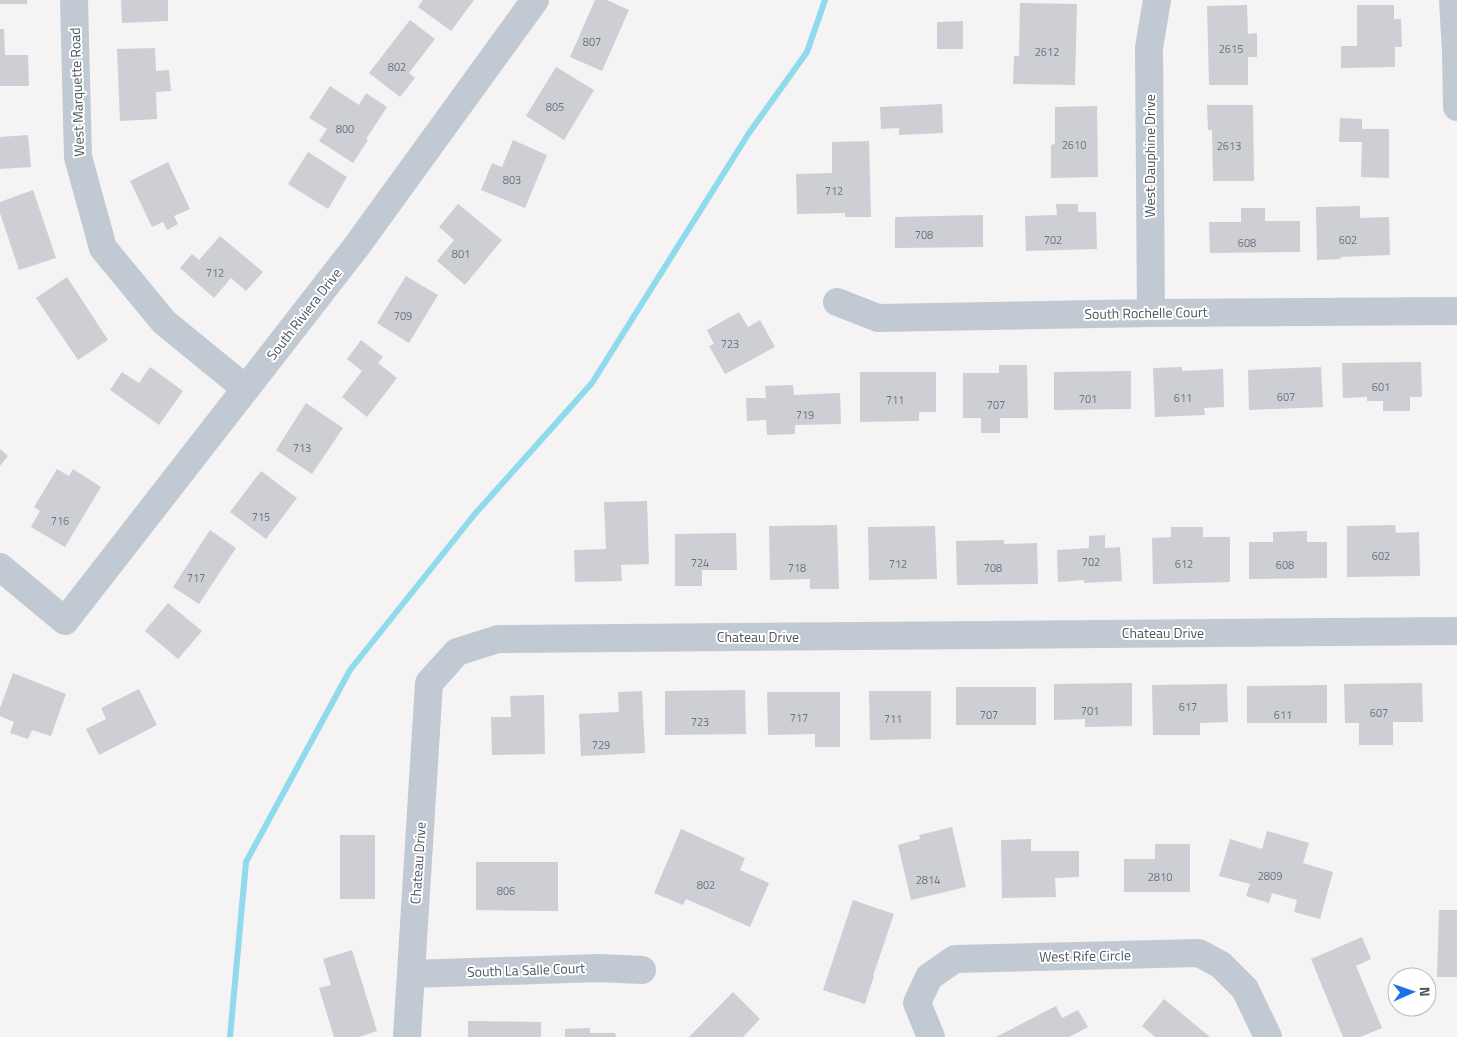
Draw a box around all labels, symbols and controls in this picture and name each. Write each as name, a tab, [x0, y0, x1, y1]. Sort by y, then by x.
street label: West Marquette Road	[64, 27, 89, 157]
house number: 807	[583, 34, 601, 50]
house number: 2615	[1219, 41, 1243, 57]
house number: 2612	[1035, 44, 1059, 60]
house number: 802	[388, 59, 406, 75]
street label: West Dauphine Drive	[1139, 94, 1160, 218]
house number: 805	[546, 99, 564, 115]
house number: 800	[336, 121, 354, 137]
house number: 2610	[1062, 137, 1086, 153]
house number: 2613	[1217, 138, 1241, 154]
house number: 803	[503, 172, 521, 188]
house number: 712	[825, 183, 843, 199]
house number: 708	[915, 227, 933, 243]
house number: 702	[1044, 232, 1062, 248]
house number: 602	[1339, 232, 1357, 248]
house number: 608	[1238, 235, 1256, 251]
house number: 801	[452, 246, 470, 262]
street label: South Riviera Drive	[261, 263, 346, 364]
house number: 712	[206, 265, 224, 281]
street label: South Rochelle Court	[1084, 301, 1208, 324]
house number: 709	[394, 308, 412, 324]
house number: 723	[721, 336, 739, 352]
house number: 601	[1372, 379, 1390, 395]
house number: 607	[1277, 389, 1295, 405]
house number: 611	[1174, 390, 1192, 406]
house number: 701	[1079, 391, 1097, 407]
house number: 711	[886, 392, 904, 408]
house number: 707	[987, 397, 1005, 413]
house number: 719	[796, 407, 814, 423]
house number: 713	[293, 440, 311, 456]
house number: 715	[252, 509, 270, 525]
house number: 716	[51, 513, 69, 529]
house number: 602	[1372, 548, 1390, 564]
house number: 702	[1082, 554, 1100, 570]
house number: 724	[691, 555, 709, 571]
house number: 712	[889, 556, 907, 572]
house number: 612	[1175, 556, 1193, 572]
house number: 608	[1276, 557, 1294, 573]
house number: 718	[788, 560, 806, 576]
house number: 708	[984, 560, 1002, 576]
house number: 717	[187, 570, 205, 586]
street label: Chateau Drive	[1122, 622, 1204, 643]
street label: Chateau Drive	[717, 626, 799, 647]
house number: 617	[1179, 699, 1197, 715]
house number: 701	[1081, 703, 1099, 719]
house number: 607	[1370, 705, 1388, 721]
house number: 707	[980, 707, 998, 723]
house number: 611	[1274, 707, 1292, 723]
house number: 717	[790, 710, 808, 726]
house number: 711	[884, 711, 902, 727]
house number: 723	[691, 714, 709, 730]
house number: 729	[592, 737, 610, 753]
street label: Chateau Drive	[404, 821, 431, 905]
house number: 2809	[1258, 868, 1282, 884]
house number: 2810	[1148, 869, 1172, 885]
house number: 2814	[916, 872, 940, 888]
house number: 802	[697, 877, 715, 893]
house number: 806	[497, 883, 515, 899]
street label: West Rife Circle	[1039, 944, 1131, 967]
street label: South La Salle Court	[467, 957, 585, 982]
north arrow	[1387, 967, 1437, 1017]
text: N	[1415, 986, 1436, 997]

